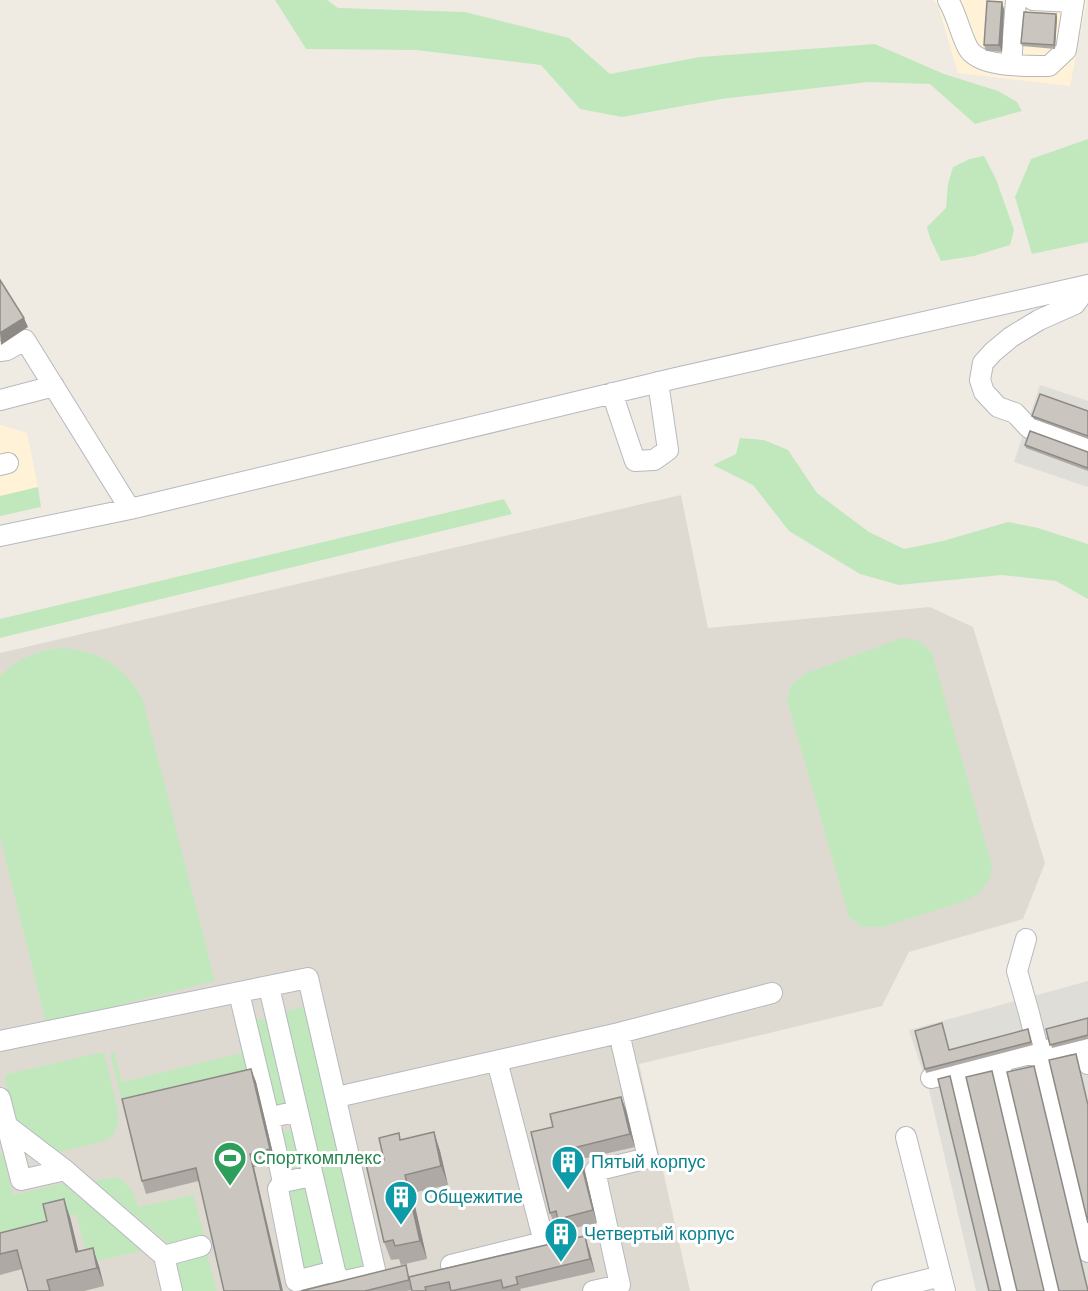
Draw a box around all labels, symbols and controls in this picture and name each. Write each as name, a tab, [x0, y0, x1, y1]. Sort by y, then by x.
sports icon: Спорткомплекс	[212, 1140, 248, 1187]
building icon: Пятый корпус	[550, 1144, 586, 1191]
place label: Спорткомплекс	[253, 1148, 381, 1168]
place label: Пятый корпус	[591, 1152, 706, 1172]
building icon: Общежитие	[383, 1179, 419, 1226]
place label: Общежитие	[424, 1187, 523, 1207]
building icon: Четвертый корпус	[543, 1216, 579, 1263]
place label: Четвертый корпус	[584, 1224, 735, 1244]

